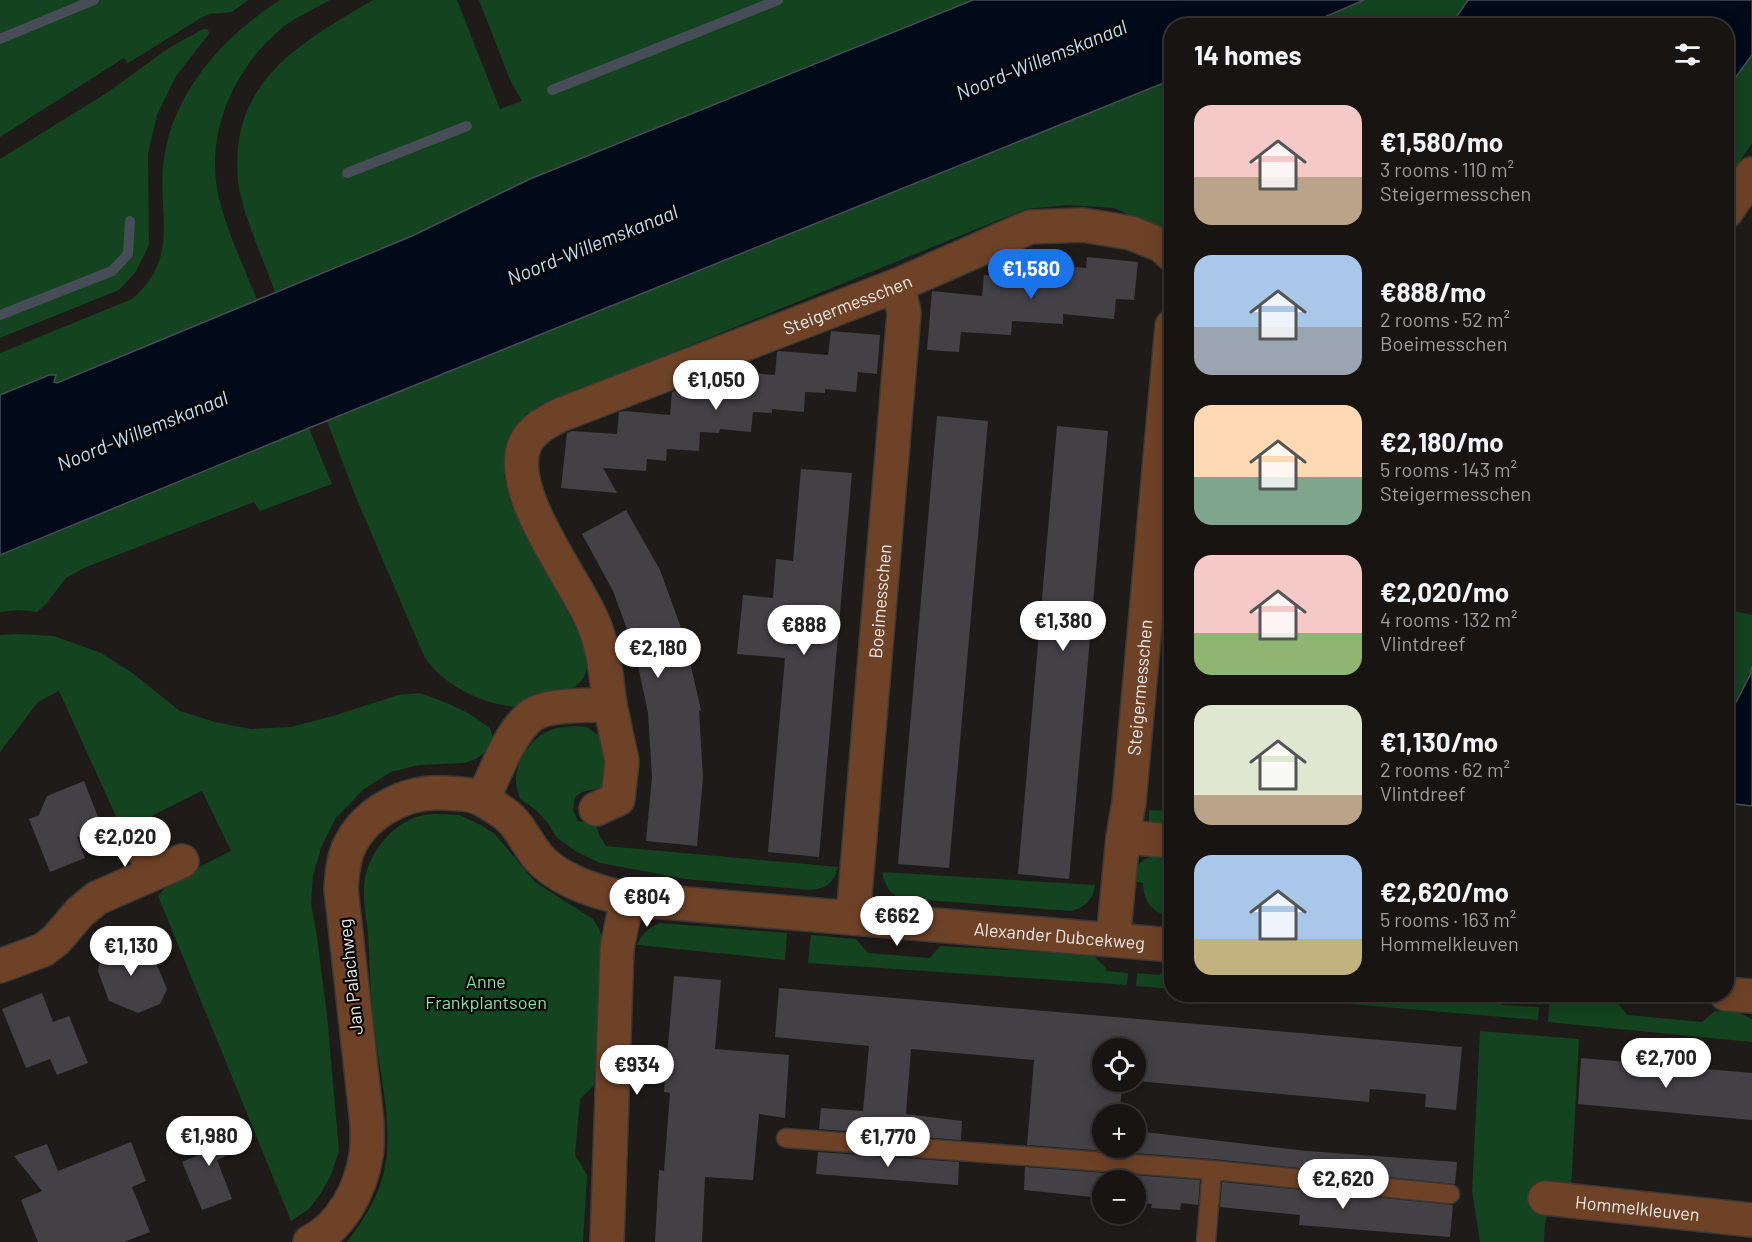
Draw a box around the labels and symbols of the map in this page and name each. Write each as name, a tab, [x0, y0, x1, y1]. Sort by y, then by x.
water label: Noord-Willemskanaal	[952, 14, 1130, 104]
water label: Noord-Willemskanaal	[503, 199, 681, 289]
pin: €1,580	[982, 249, 1080, 300]
street label: Steigermesschen	[780, 269, 915, 339]
pin: €1,050	[667, 360, 765, 411]
water label: Noord-Willemskanaal	[53, 385, 231, 475]
street label: Boeimesschen	[864, 543, 895, 659]
pin: €1,380	[1014, 601, 1112, 652]
pin: €888	[768, 605, 840, 656]
street label: Steigermesschen	[1122, 619, 1156, 756]
pin: €2,180	[609, 628, 707, 679]
pin: €2,020	[76, 817, 174, 868]
pin: €804	[611, 877, 683, 928]
pin: €662	[861, 896, 933, 947]
street label: Alexander Dubcekweg	[973, 917, 1146, 954]
street label: Jan Palachweg	[333, 918, 367, 1036]
pin: €1,130	[82, 926, 180, 977]
park label: Anne Frankplantsoen	[425, 970, 547, 1013]
pin: €2,700	[1617, 1038, 1715, 1089]
pin: €934	[601, 1045, 673, 1096]
pin: €1,980	[160, 1116, 258, 1167]
pin: €1,770	[839, 1117, 937, 1168]
pin: €2,620	[1294, 1159, 1392, 1210]
street label: Hommelkleuven	[1574, 1190, 1701, 1225]

